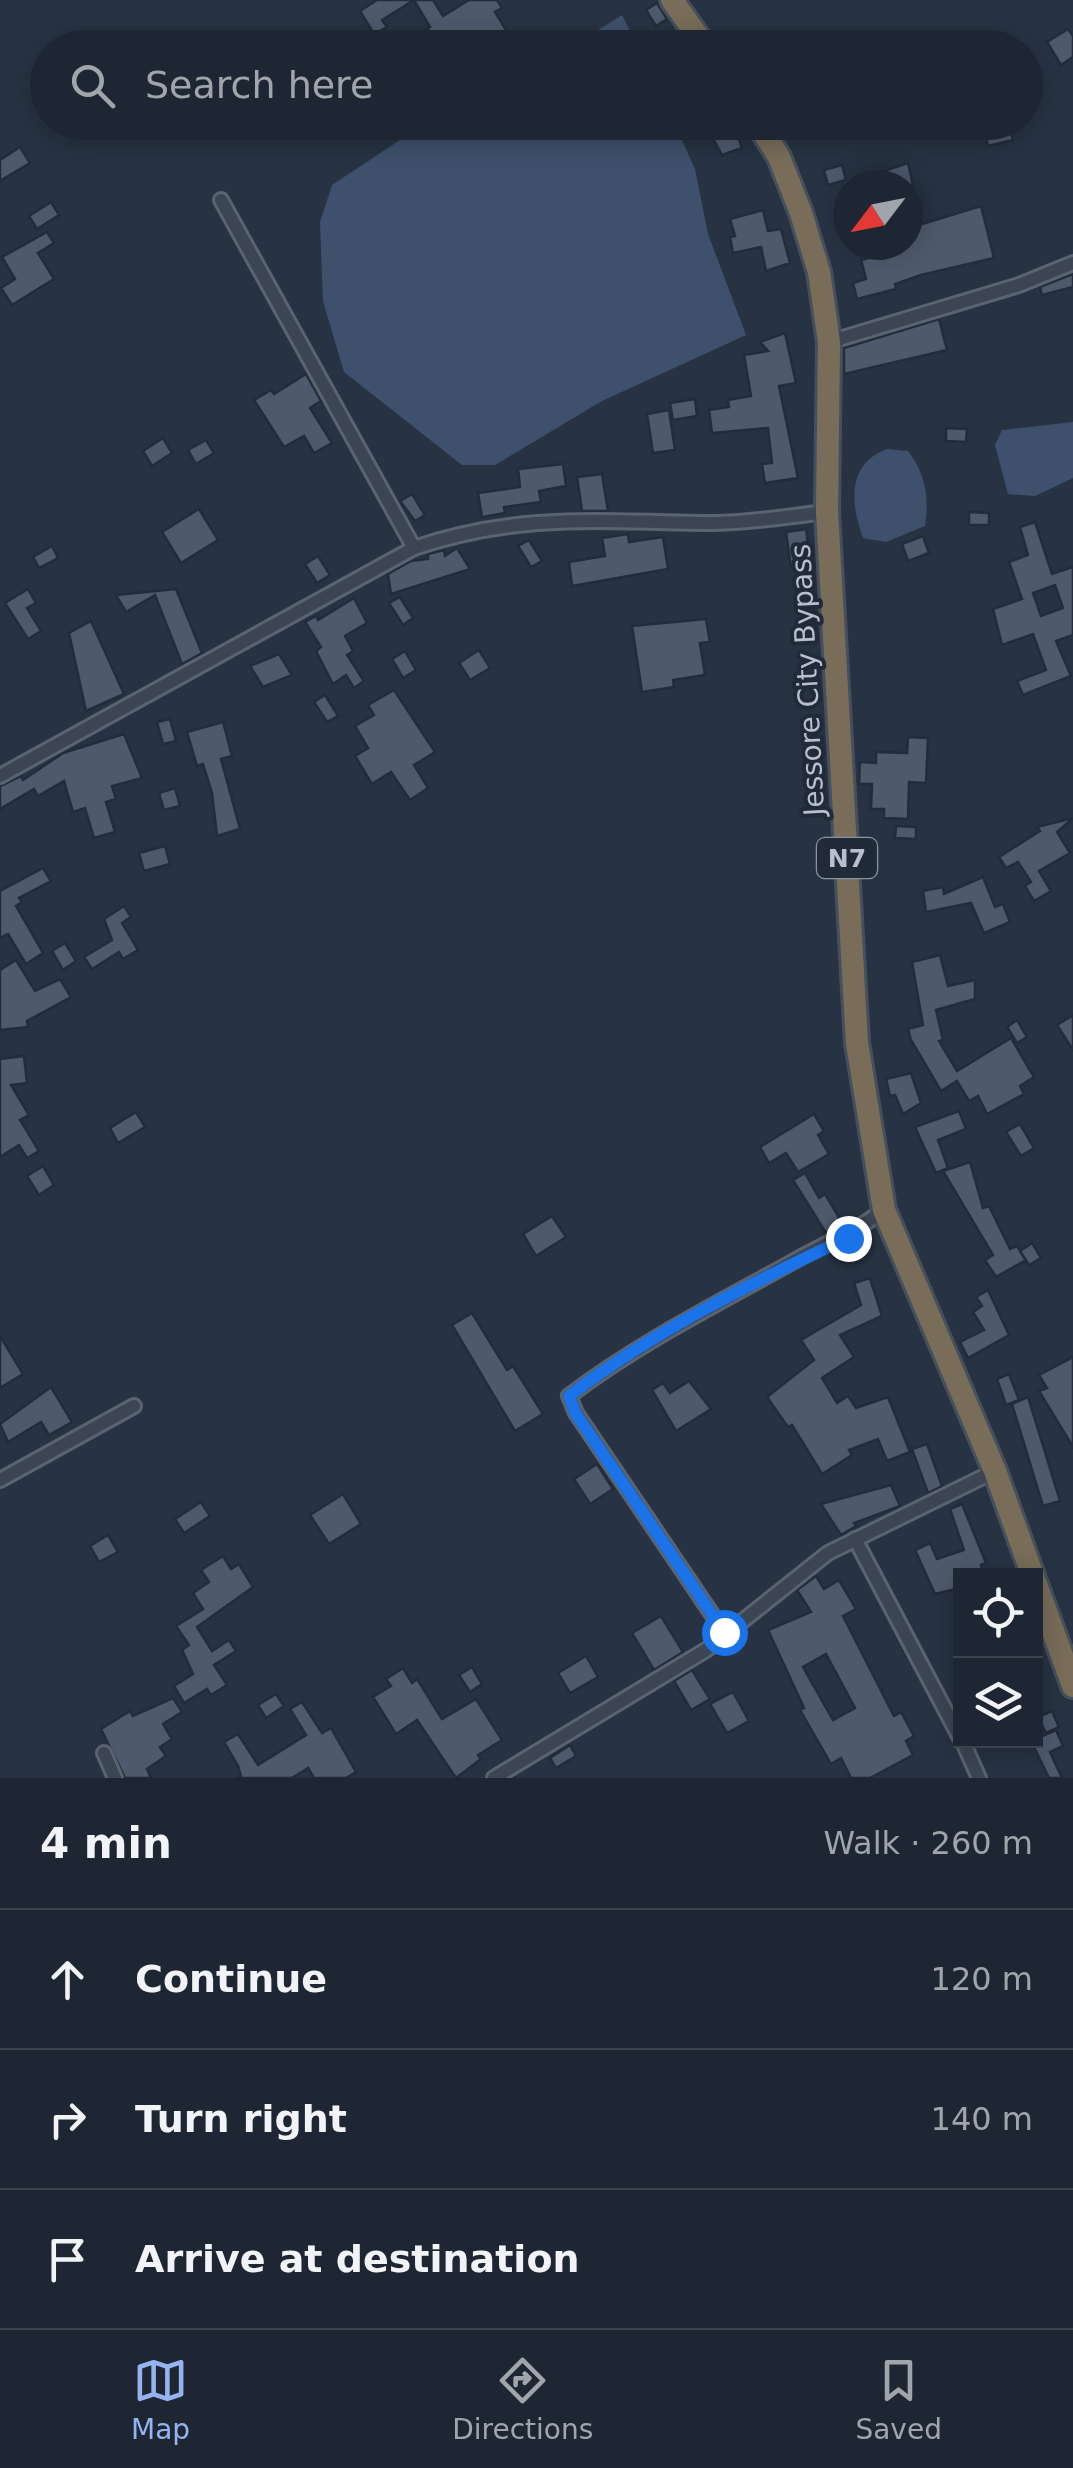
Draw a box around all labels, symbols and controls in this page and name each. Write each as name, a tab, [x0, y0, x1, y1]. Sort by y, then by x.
search box	[30, 30, 1043, 140]
icon: search	[65, 58, 120, 113]
text: Search here	[145, 63, 373, 107]
north arrow	[833, 170, 923, 260]
street label: Jessore City Bypass	[784, 543, 831, 819]
road number: N7	[817, 838, 877, 878]
route end	[826, 1216, 872, 1262]
map controls	[953, 1568, 1043, 1748]
button: locate	[953, 1568, 1043, 1658]
route start	[702, 1610, 748, 1656]
button: layers	[953, 1658, 1043, 1748]
text: 4 min	[40, 1819, 172, 1868]
text: Walk · 260 m	[823, 1824, 1033, 1862]
icon: ahead	[40, 1952, 95, 2007]
text: Continue	[135, 1957, 327, 2001]
text: 120 m	[931, 1960, 1033, 1998]
icon: right	[40, 2092, 95, 2147]
text: Turn right	[135, 2097, 347, 2141]
text: 140 m	[931, 2100, 1033, 2138]
icon: arrive	[40, 2232, 95, 2287]
text: Arrive at destination	[135, 2237, 580, 2281]
tab: Map	[131, 2353, 190, 2446]
tab: Directions	[452, 2353, 593, 2446]
tab: Saved	[855, 2353, 942, 2446]

